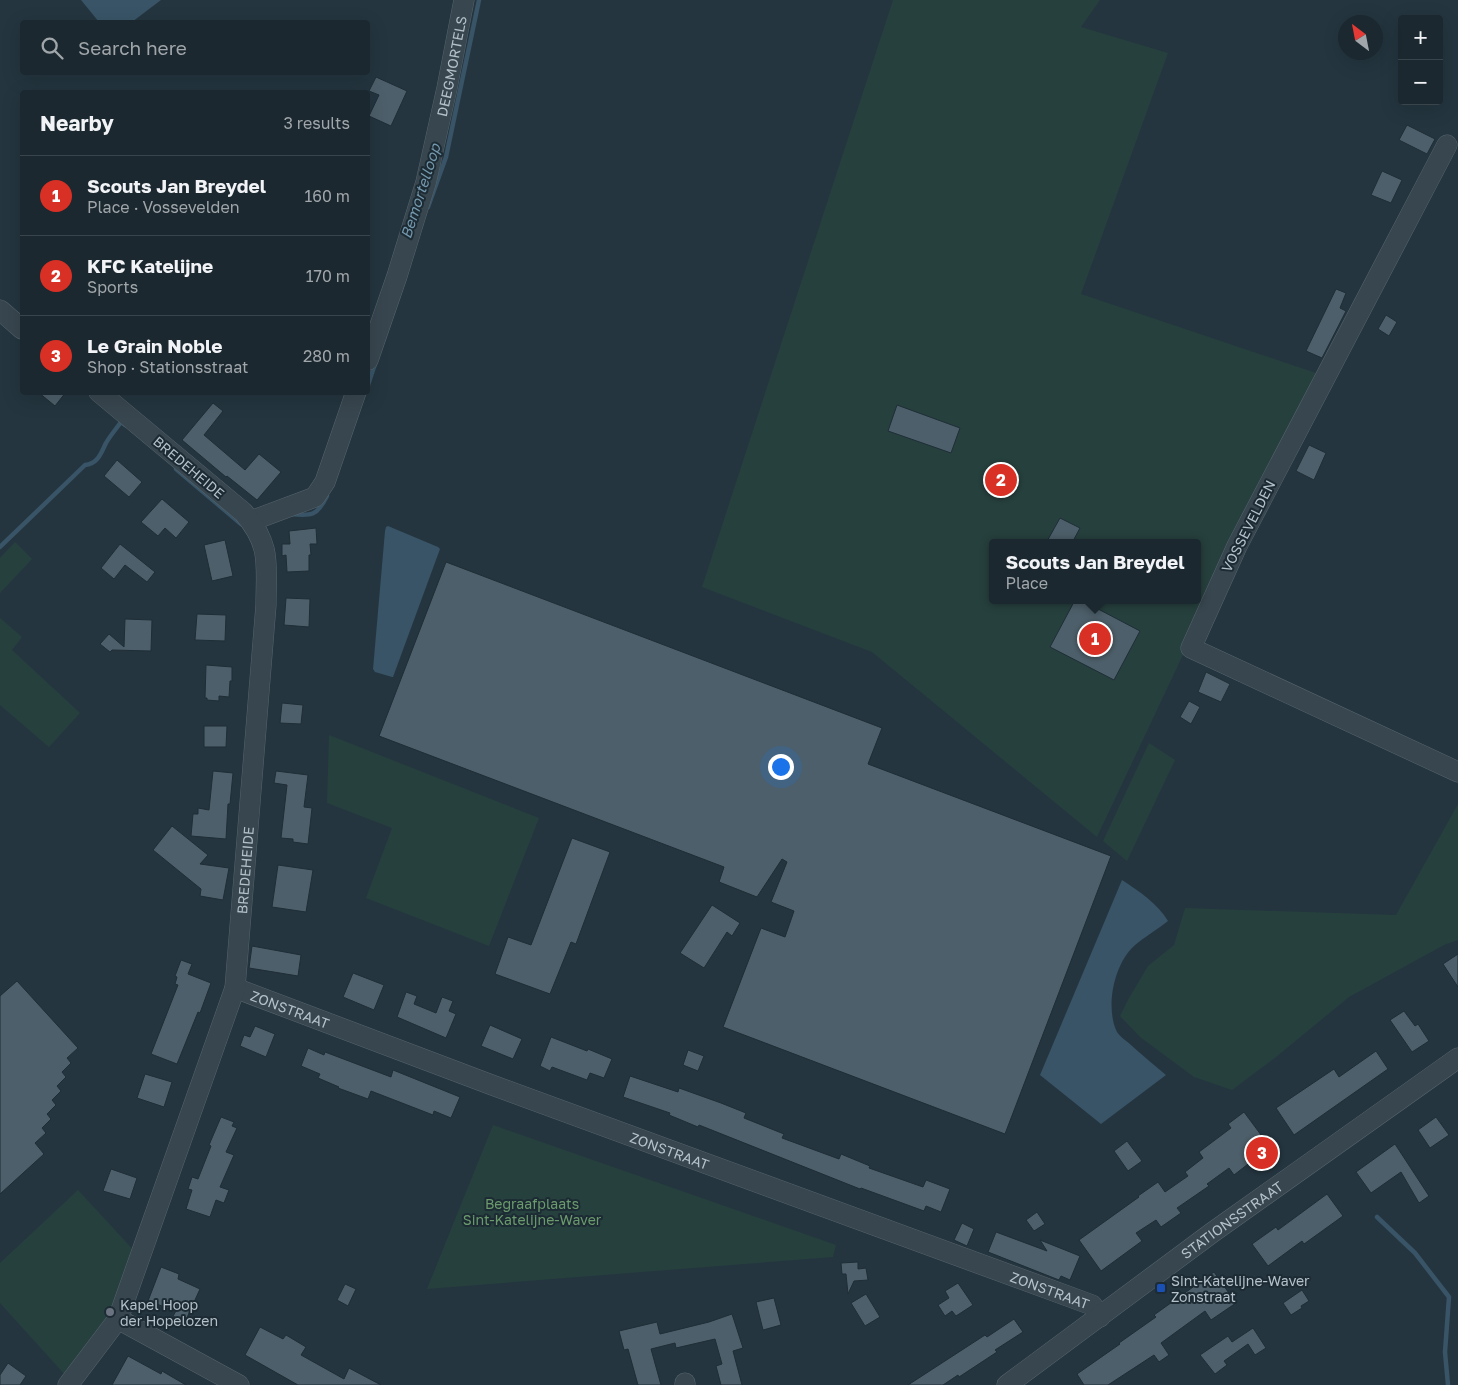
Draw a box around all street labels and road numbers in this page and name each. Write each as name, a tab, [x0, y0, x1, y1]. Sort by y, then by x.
street label: DEEGMORTELS	[432, 14, 469, 118]
street label: BREDEHEIDE	[150, 432, 228, 502]
street label: VOSSEVELDEN	[1218, 477, 1278, 575]
street label: BREDEHEIDE	[233, 826, 257, 915]
street label: ZONSTRAAT	[248, 986, 332, 1032]
street label: ZONSTRAAT	[628, 1128, 712, 1173]
street label: STATIONSSTRAAT	[1177, 1177, 1286, 1262]
street label: ZONSTRAAT	[1008, 1267, 1092, 1312]

